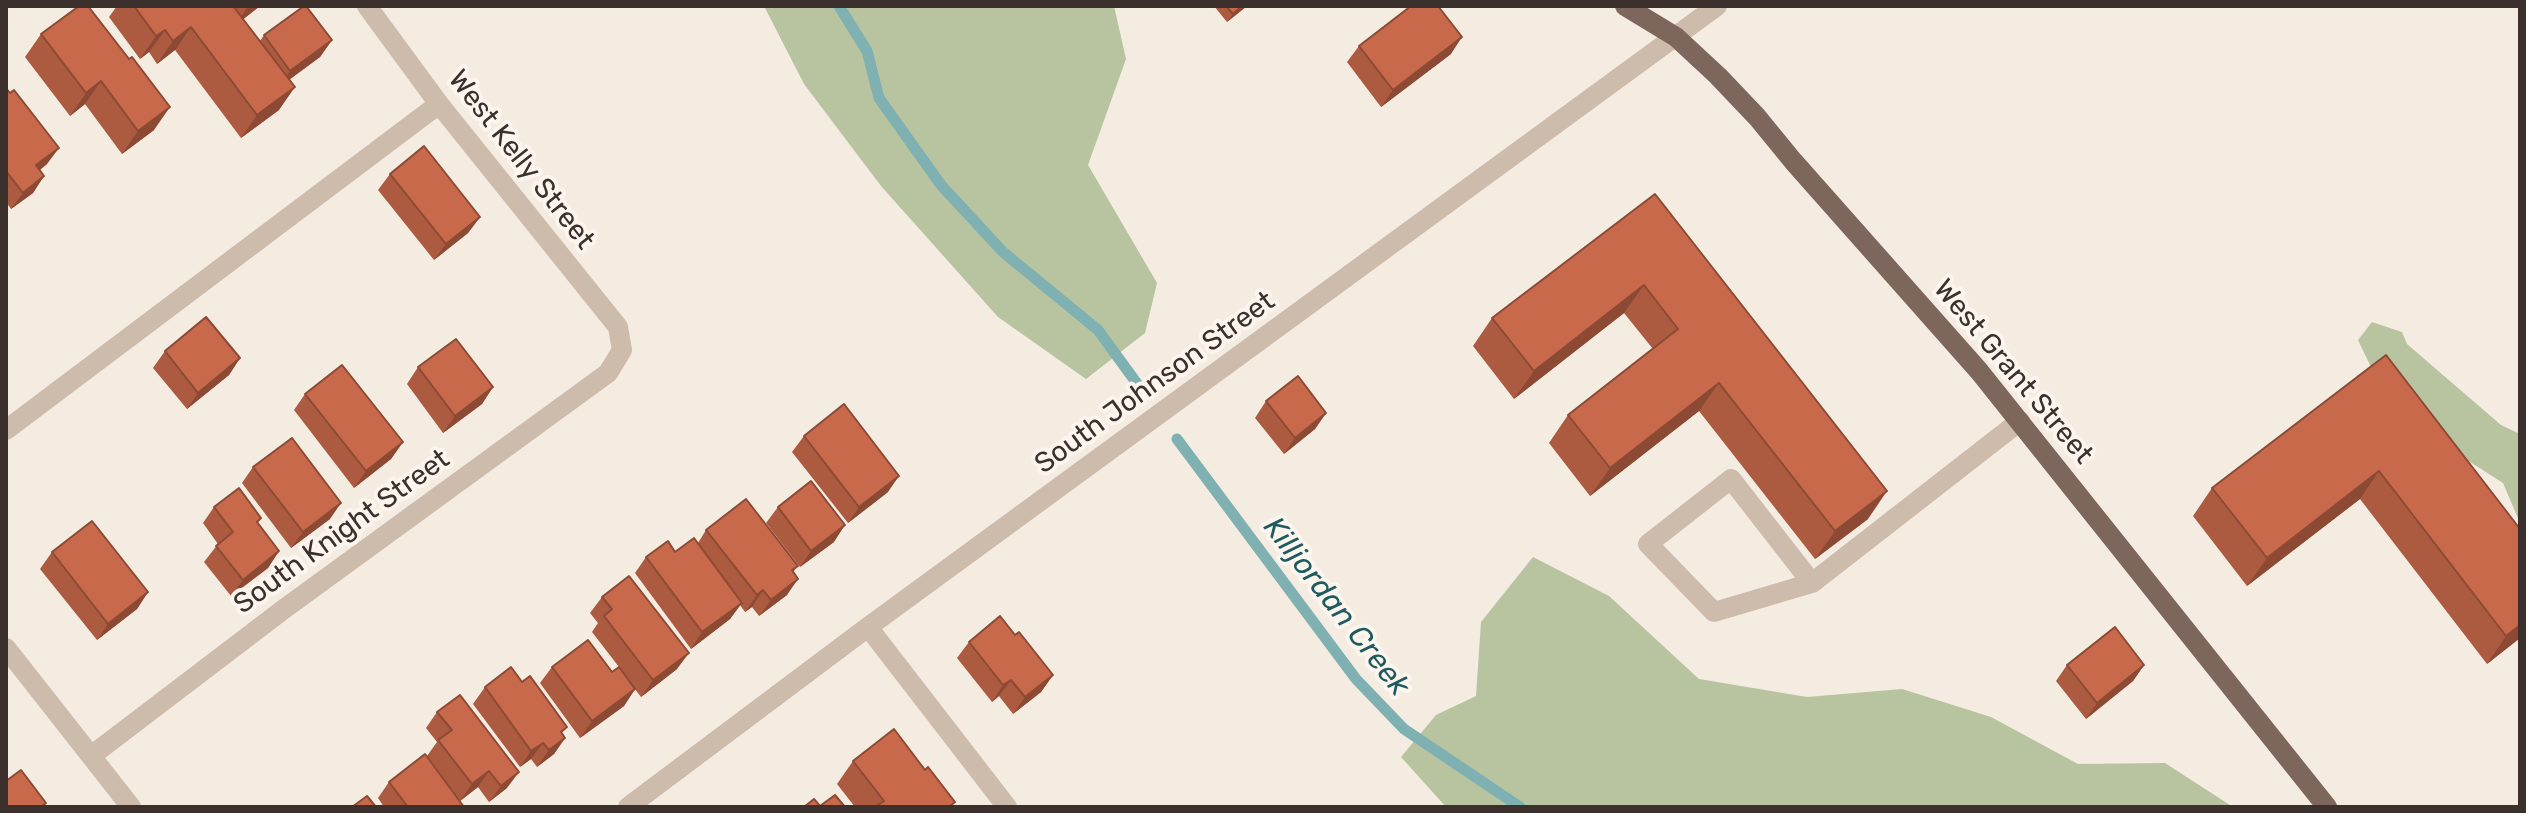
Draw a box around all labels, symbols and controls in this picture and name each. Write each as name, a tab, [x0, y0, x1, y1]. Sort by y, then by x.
street label: West Kelly Street	[441, 64, 601, 256]
street label: West Grant Street	[1926, 273, 2100, 471]
street label: South Johnson Street	[1029, 285, 1281, 481]
street label: South Knight Street	[228, 443, 456, 621]
water label: Killjordan Creek	[1255, 510, 1417, 704]

